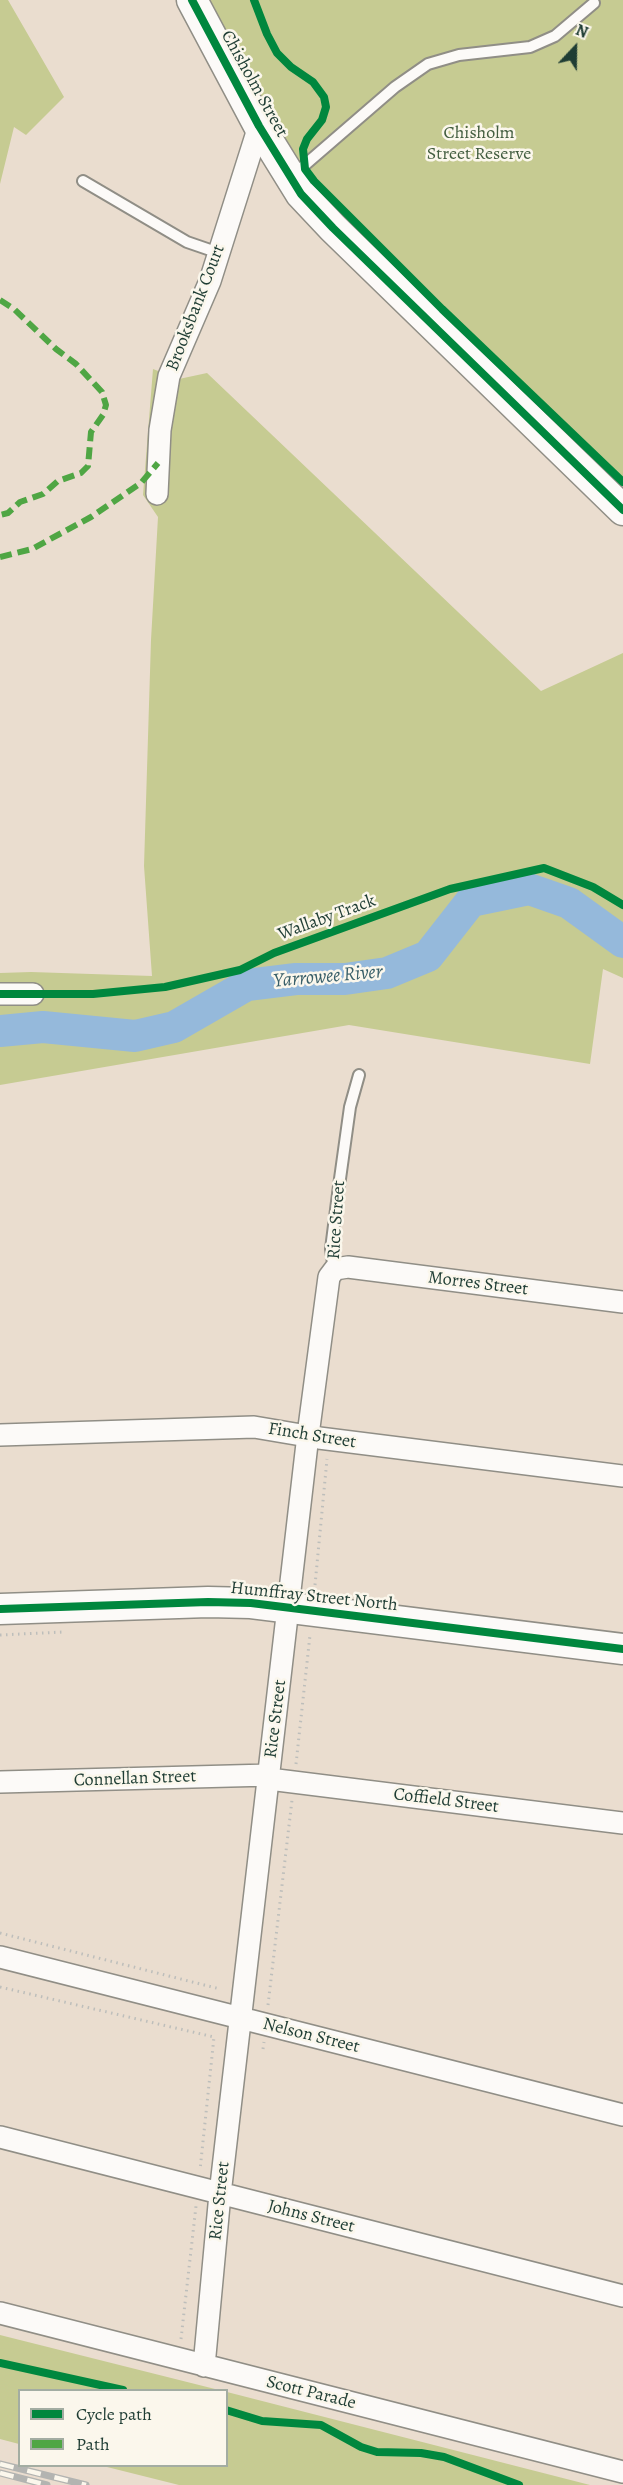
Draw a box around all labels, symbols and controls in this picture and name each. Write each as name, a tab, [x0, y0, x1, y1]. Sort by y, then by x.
north arrow	[545, 18, 605, 78]
text: N	[572, 19, 591, 44]
street label: Chisholm Street	[216, 27, 292, 141]
park label: Chisholm Street Reserve	[427, 123, 531, 166]
street label: Brooksbank Court	[162, 242, 230, 374]
street label: Wallaby Track	[275, 890, 379, 946]
water label: Yarrowee River	[272, 960, 384, 994]
street label: Rice Street	[323, 1180, 351, 1260]
street label: Morres Street	[427, 1267, 529, 1301]
street label: Finch Street	[266, 1418, 358, 1454]
street label: Humffray Street North	[229, 1577, 399, 1617]
street label: Rice Street	[260, 1678, 292, 1760]
street label: Connellan Street	[73, 1766, 197, 1792]
street label: Coffield Street	[392, 1784, 500, 1818]
street label: Nelson Street	[260, 2014, 362, 2058]
street label: Rice Street	[205, 2161, 235, 2241]
street label: Johns Street	[265, 2196, 357, 2238]
street label: Scott Parade	[264, 2371, 358, 2415]
legend	[18, 2389, 228, 2467]
text: Cycle path	[76, 2402, 152, 2426]
text: Path	[76, 2432, 110, 2456]

